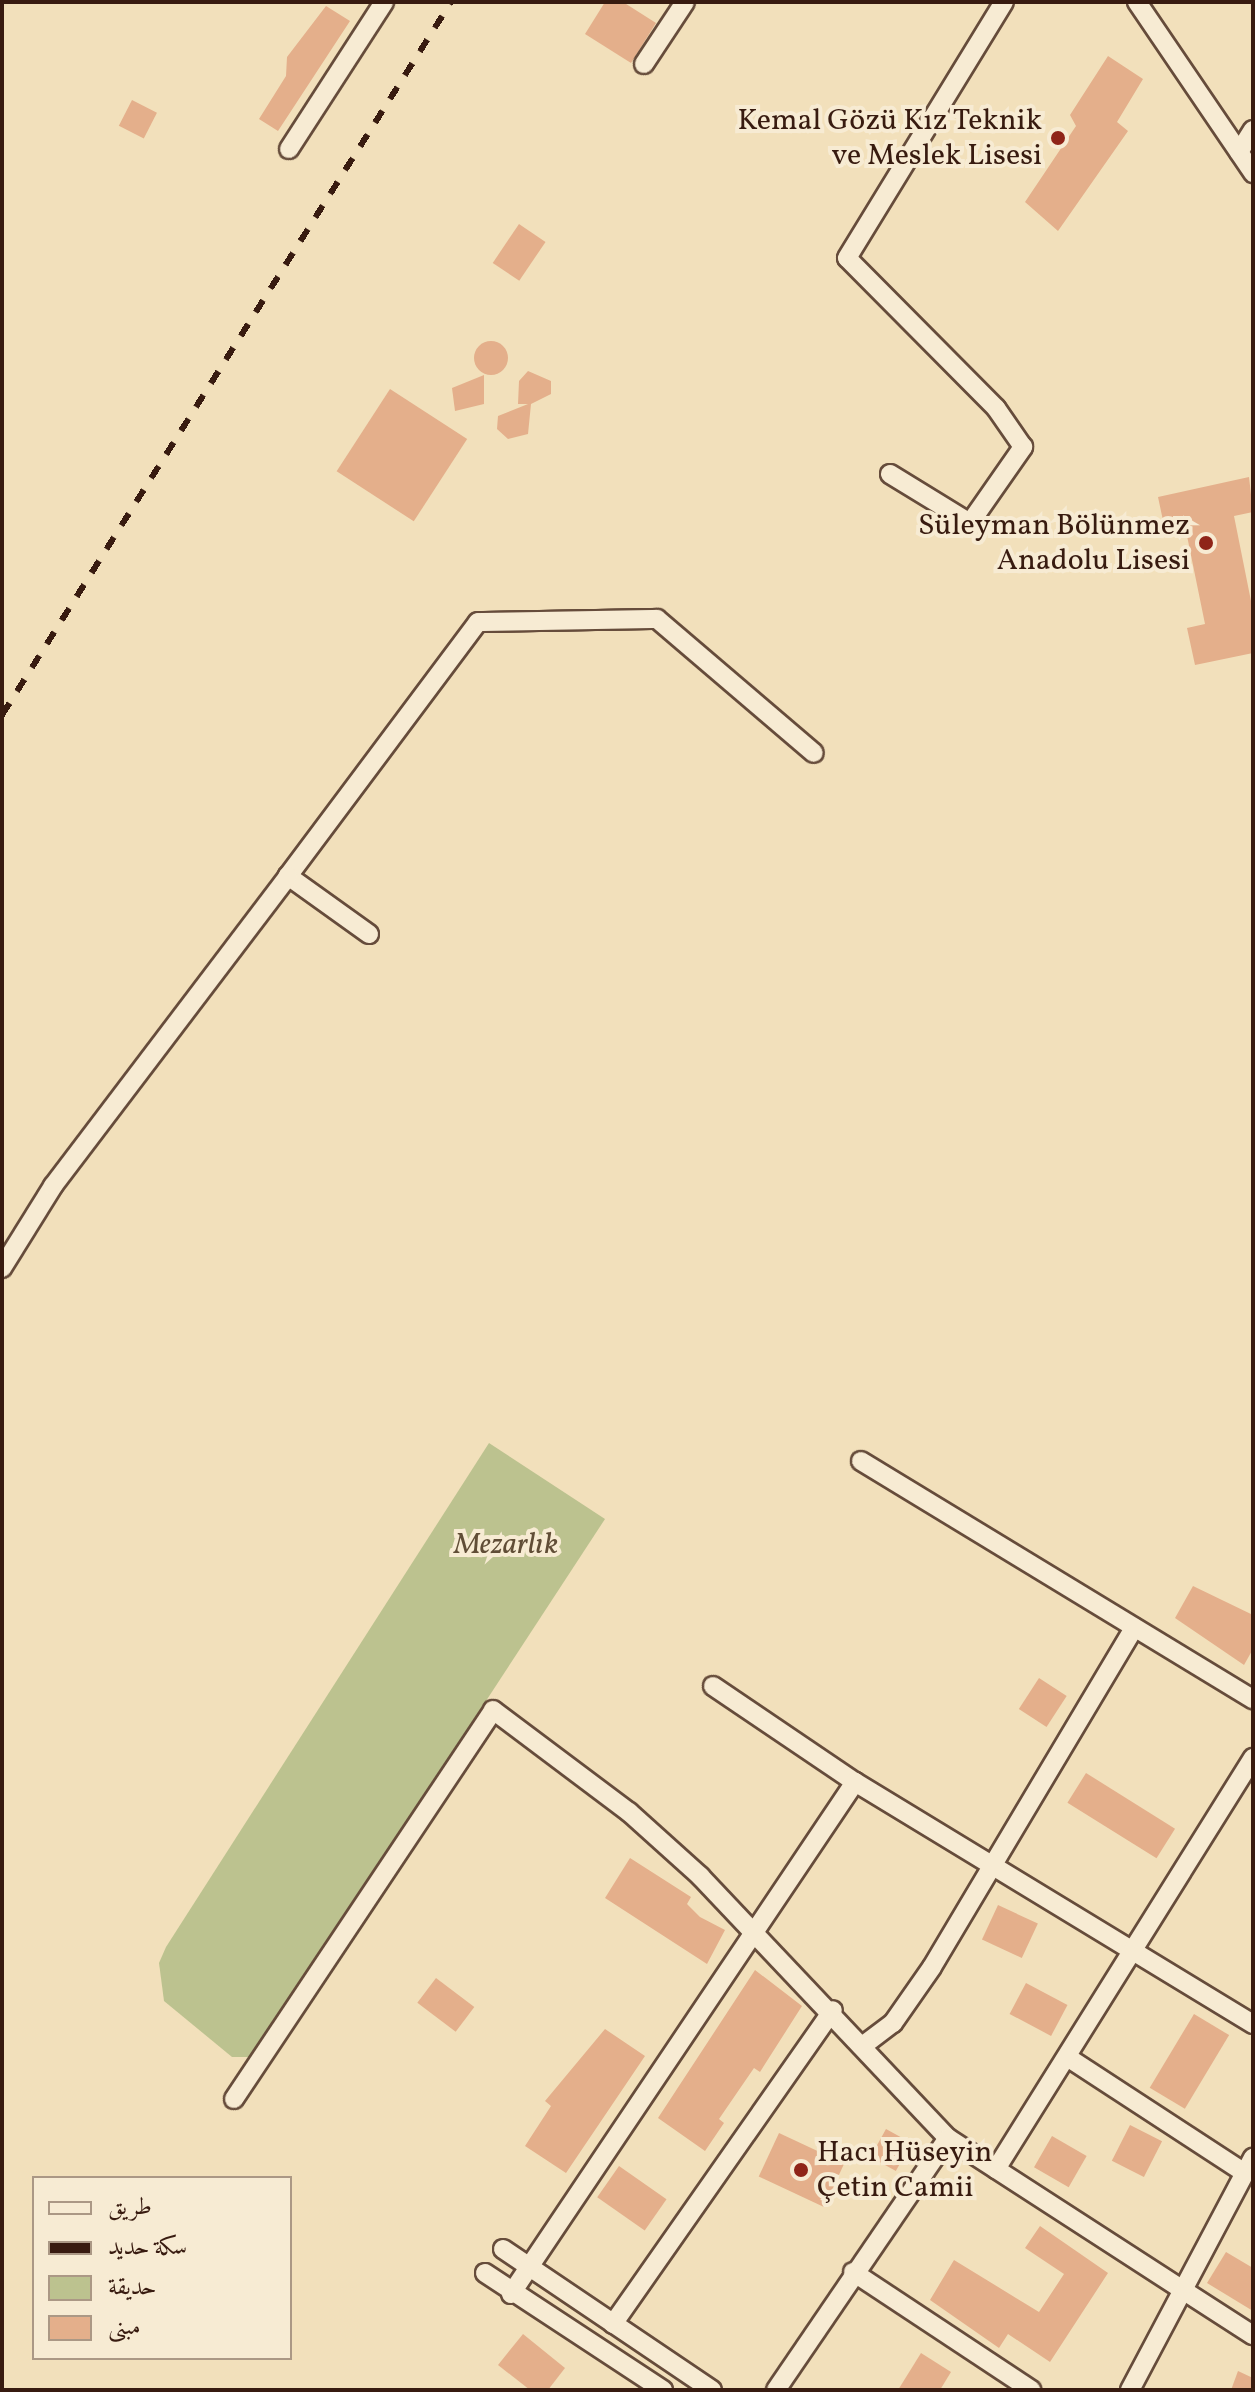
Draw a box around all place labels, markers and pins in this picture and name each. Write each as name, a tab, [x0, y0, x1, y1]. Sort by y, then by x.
place label: Kemal Gözü Kız Teknik ve Meslek Lisesi	[737, 103, 1042, 174]
marker: Kemal Gözü Kız Teknik ve Meslek Lisesi	[1049, 129, 1067, 147]
place label: Süleyman Bölünmez Anadolu Lisesi	[918, 508, 1190, 578]
marker: Süleyman Bölünmez Anadolu Lisesi	[1197, 534, 1215, 552]
place label: Hacı Hüseyin Çetin Camii	[817, 2135, 992, 2206]
marker: Hacı Hüseyin Çetin Camii	[792, 2161, 810, 2179]

